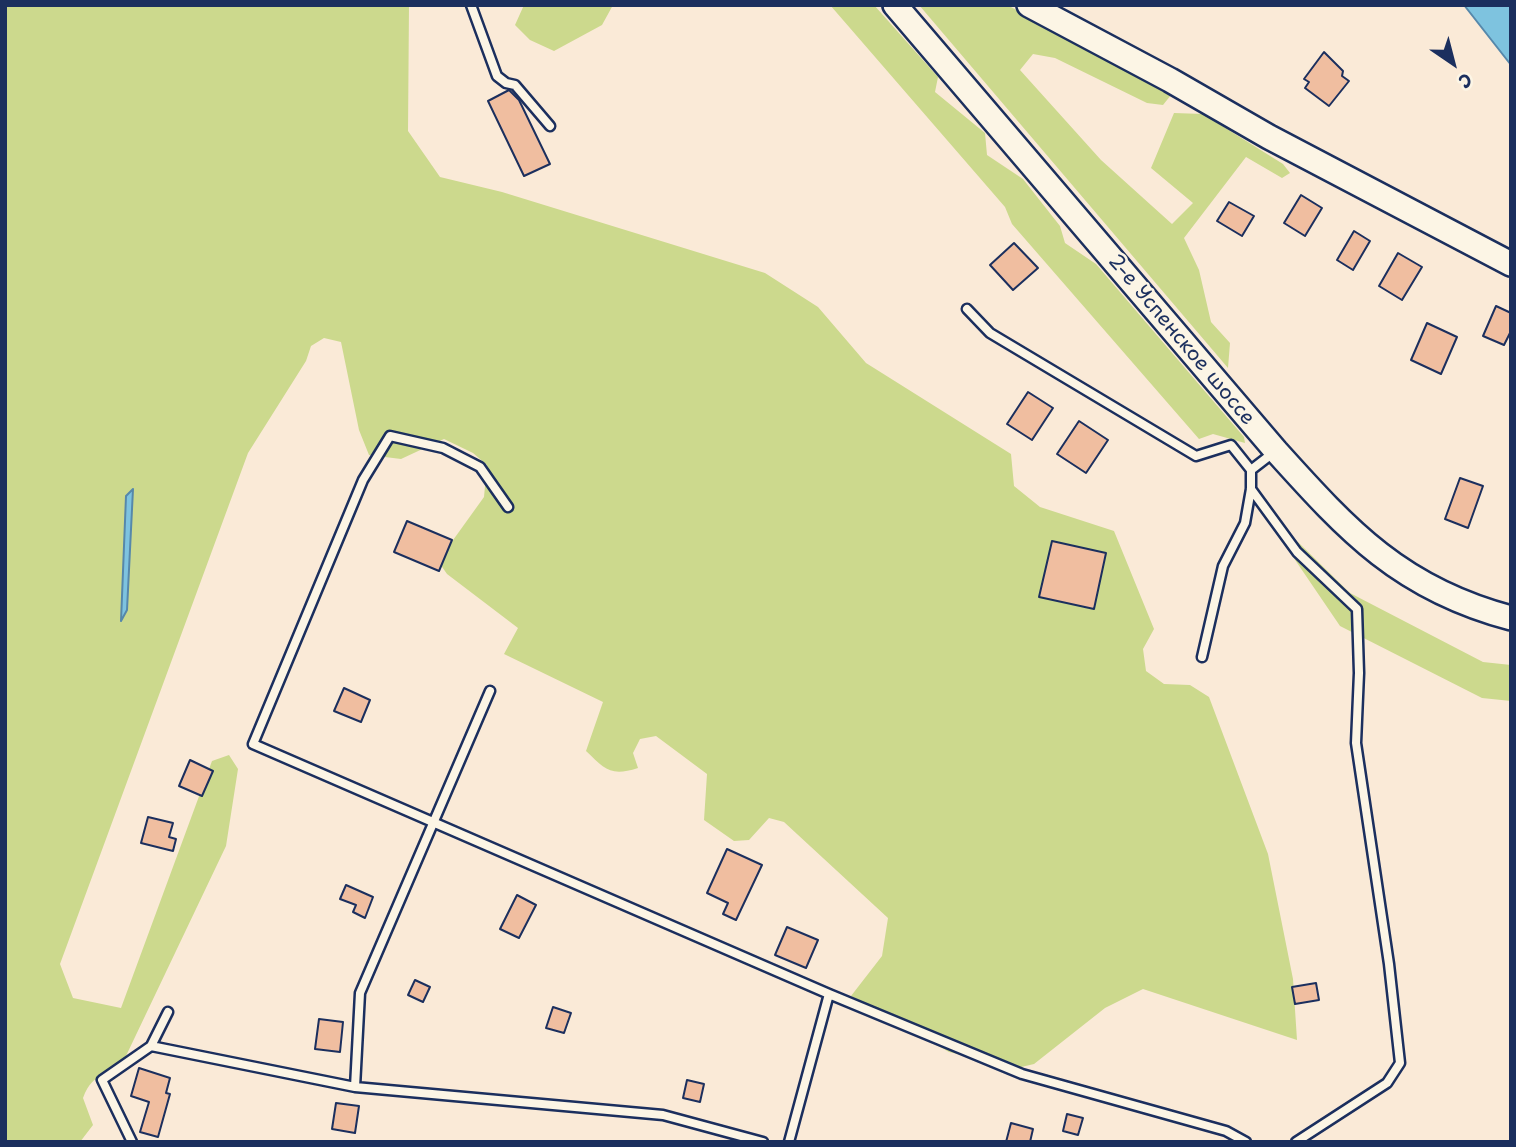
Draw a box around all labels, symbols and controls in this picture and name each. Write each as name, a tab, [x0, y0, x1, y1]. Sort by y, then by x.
north arrow	[1418, 28, 1488, 98]
text: С	[1453, 67, 1477, 94]
street label: 2-е Успенское шоссе	[1102, 249, 1260, 431]

